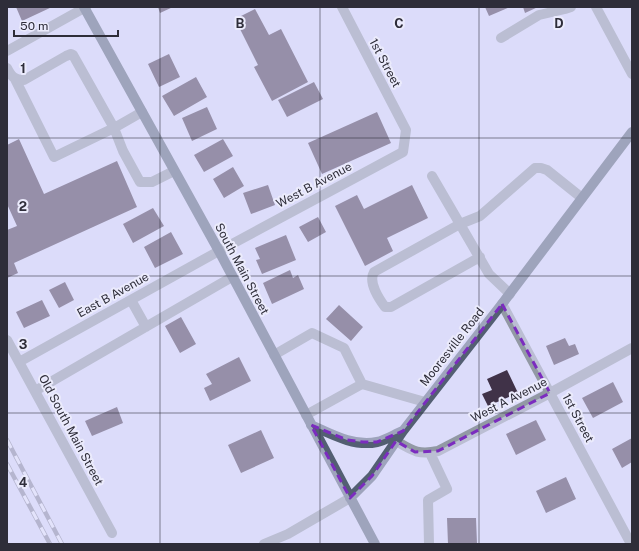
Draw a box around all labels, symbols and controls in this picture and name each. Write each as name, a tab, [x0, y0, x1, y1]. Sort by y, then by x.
scale bar	[14, 12, 118, 38]
text: B	[236, 16, 245, 31]
text: C	[394, 16, 404, 31]
text: D	[554, 16, 564, 31]
text: 50 m	[20, 19, 48, 33]
street label: 1st Street	[366, 36, 404, 90]
text: 1	[20, 61, 26, 76]
street label: West B Avenue	[274, 159, 354, 211]
text: 2	[19, 199, 27, 214]
street label: South Main Street	[212, 221, 272, 317]
street label: East B Avenue	[75, 269, 151, 320]
street label: Mooresville Road	[417, 305, 487, 389]
text: 3	[19, 337, 28, 352]
street label: Old South Main Street	[36, 372, 106, 488]
street label: West A Avenue	[468, 375, 550, 425]
street label: 1st Street	[559, 391, 597, 445]
text: 4	[19, 475, 28, 490]

